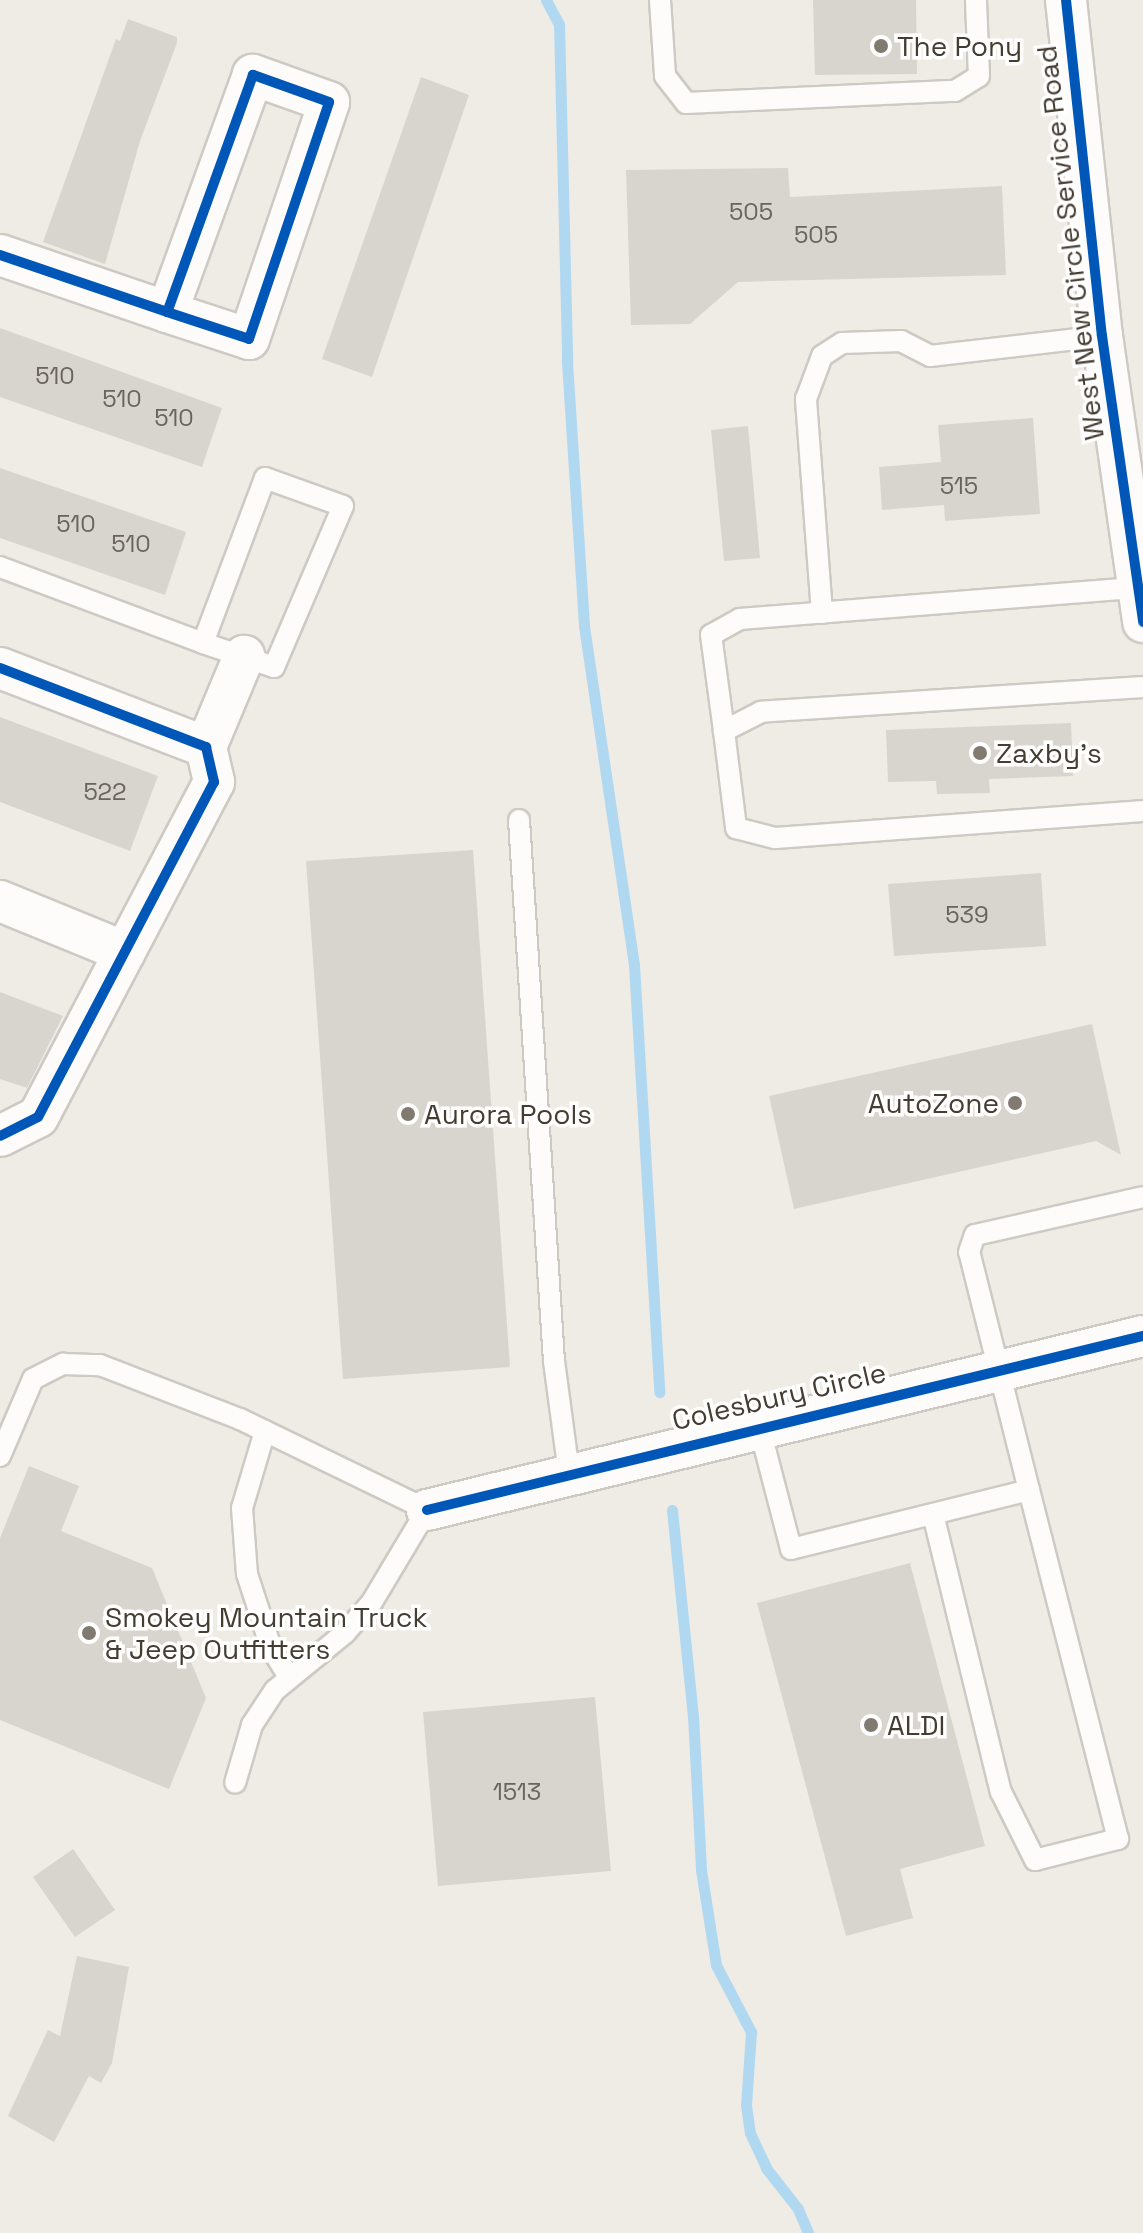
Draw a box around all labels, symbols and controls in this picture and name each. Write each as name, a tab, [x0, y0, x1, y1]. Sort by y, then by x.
place label: The Pony	[897, 29, 1022, 63]
marker: The Pony	[872, 37, 890, 55]
street label: West New Circle Service Road	[1029, 44, 1111, 442]
house number: 505	[729, 198, 773, 226]
house number: 505	[794, 221, 838, 249]
house number: 510	[35, 362, 75, 390]
house number: 510	[102, 385, 142, 413]
house number: 510	[154, 404, 194, 432]
house number: 515	[940, 472, 978, 500]
house number: 510	[56, 510, 96, 538]
house number: 510	[111, 530, 151, 558]
place label: Zaxby's	[996, 736, 1102, 770]
marker: Zaxby's	[971, 744, 989, 762]
house number: 522	[83, 778, 127, 806]
house number: 539	[945, 901, 989, 929]
place label: AutoZone	[868, 1086, 999, 1120]
marker: AutoZone	[1006, 1094, 1024, 1112]
place label: Aurora Pools	[424, 1097, 592, 1131]
marker: Aurora Pools	[399, 1105, 417, 1123]
street label: Colesbury Circle	[669, 1355, 889, 1437]
place label: Smokey Mountain Truck & Jeep Outfitters	[105, 1600, 428, 1666]
marker: Smokey Mountain Truck & Jeep Outfitters	[80, 1624, 98, 1642]
place label: ALDI	[887, 1708, 945, 1742]
marker: ALDI	[862, 1716, 880, 1734]
house number: 1513	[493, 1778, 541, 1806]

